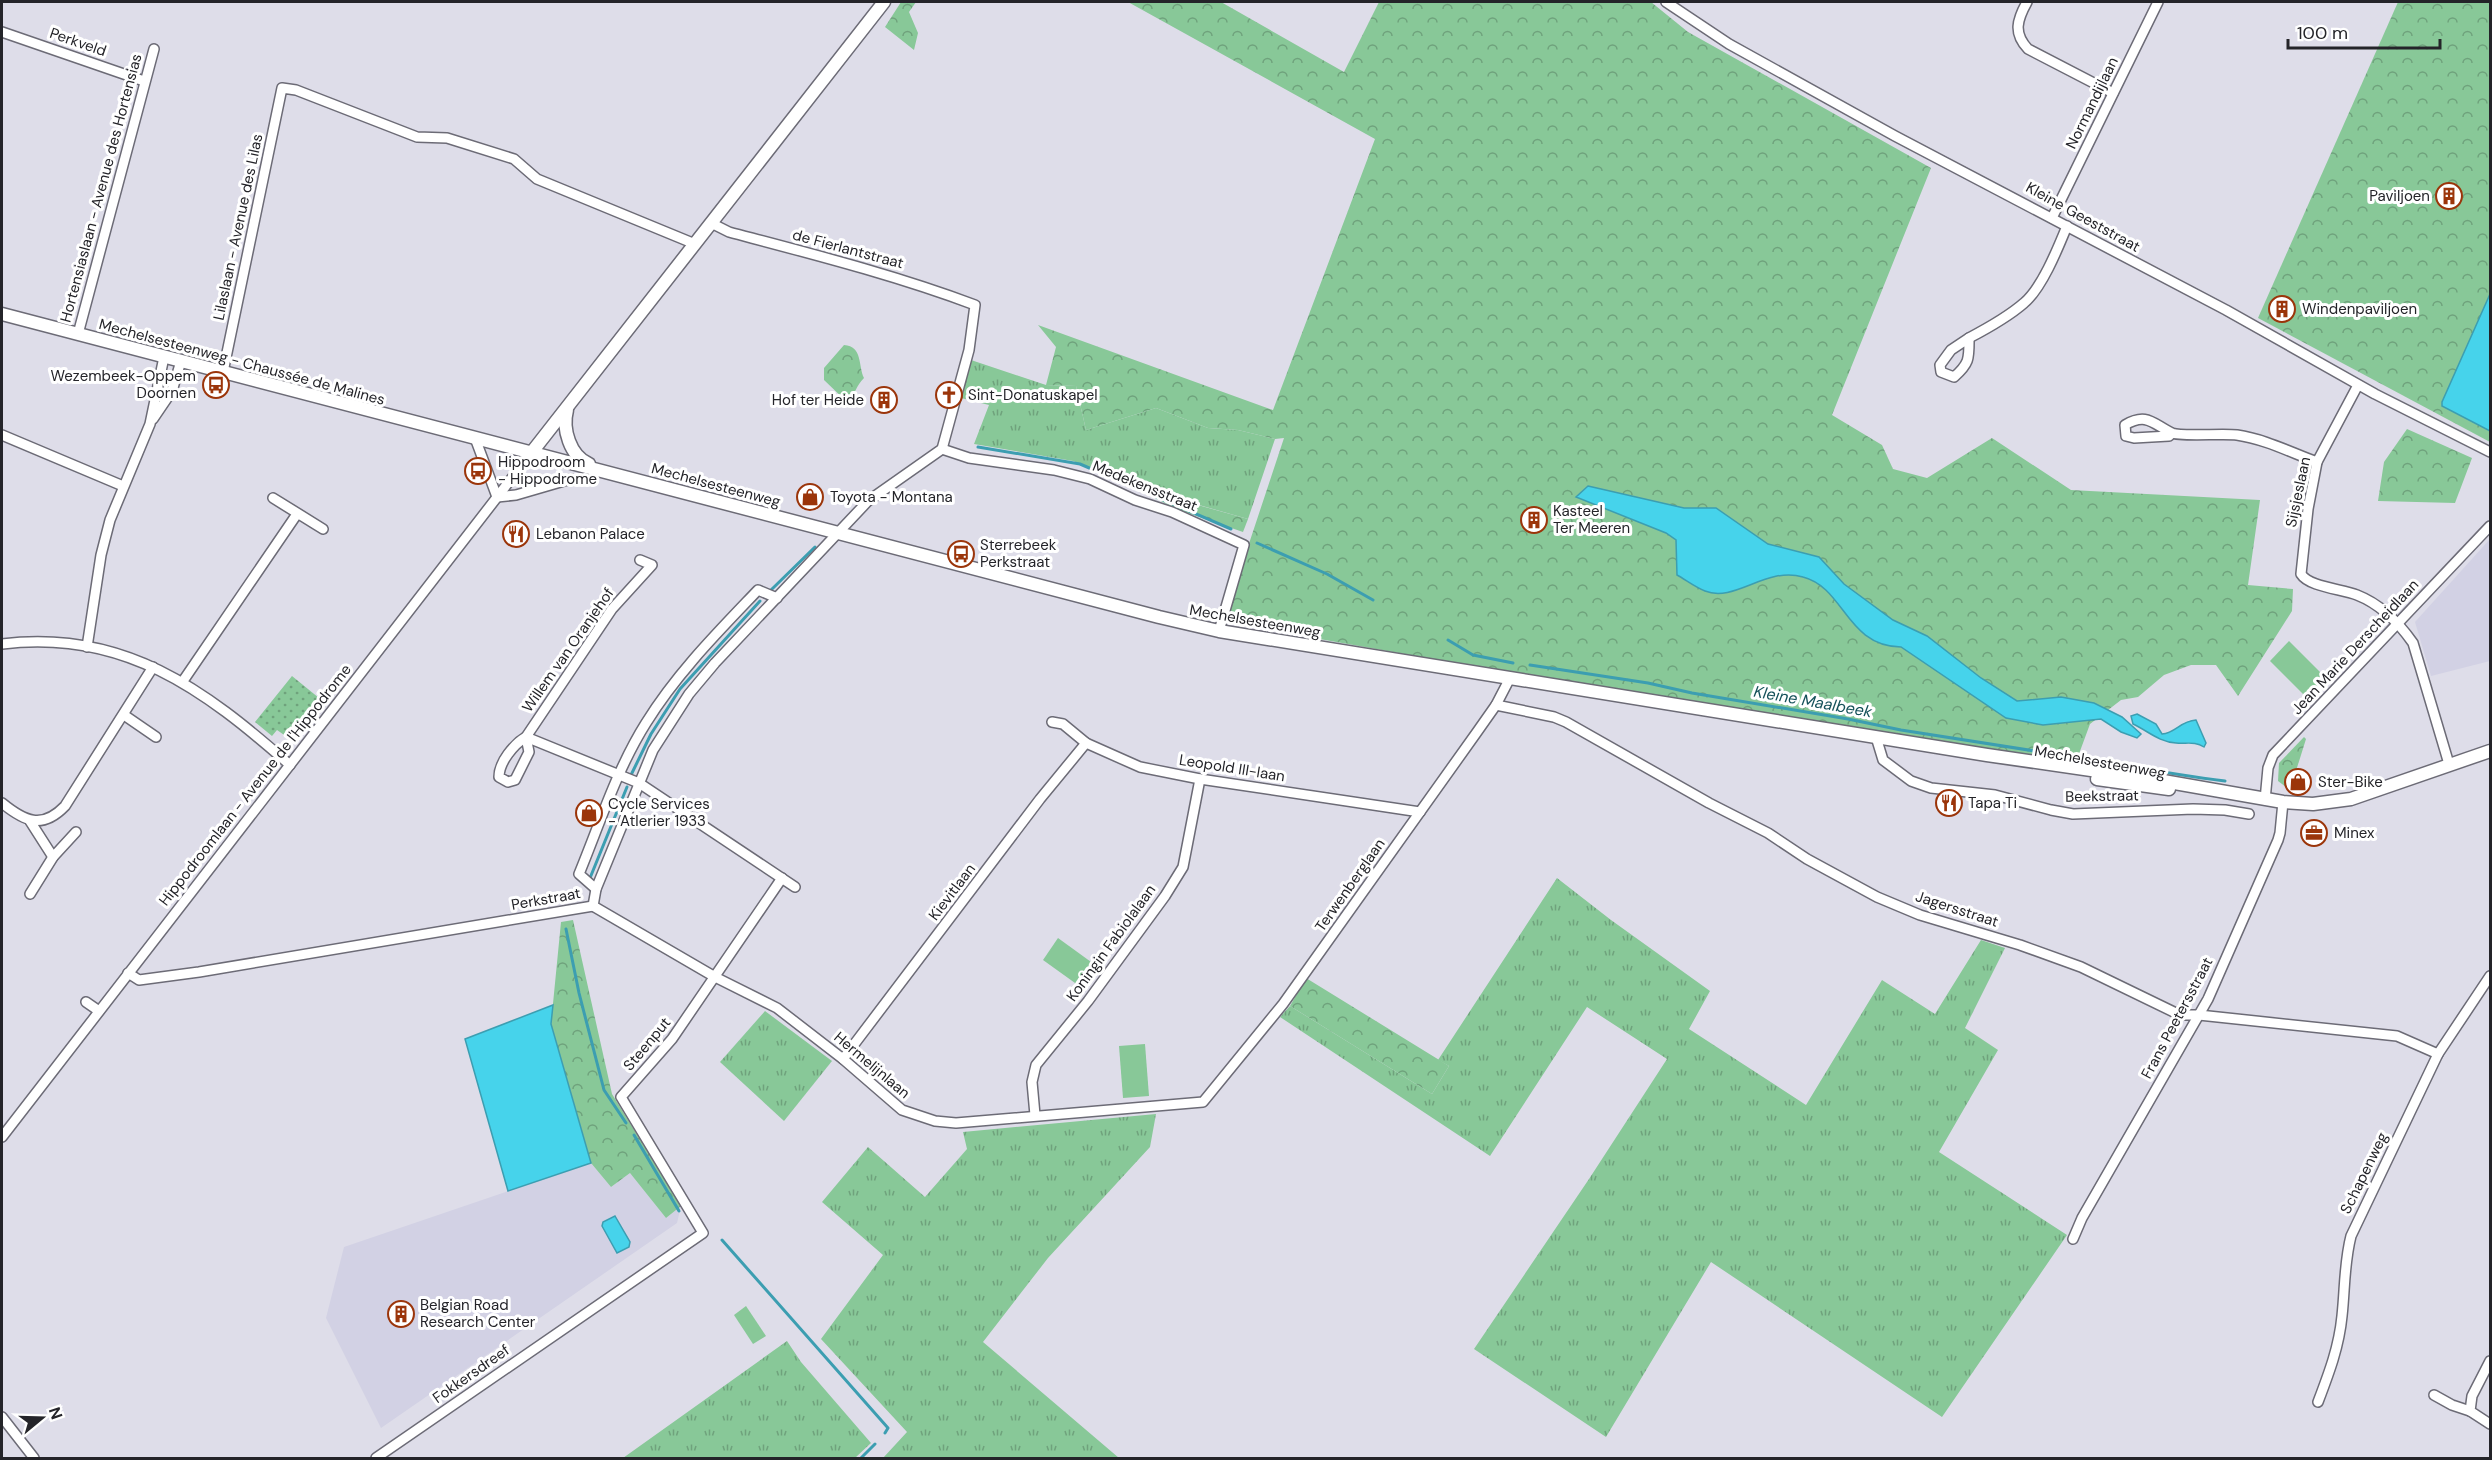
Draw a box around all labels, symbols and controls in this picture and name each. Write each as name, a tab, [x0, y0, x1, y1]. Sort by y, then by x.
scale bar	[2288, 12, 2440, 50]
text: 100 m	[2297, 21, 2348, 45]
street label: Perkveld	[47, 23, 109, 61]
street label: Hortensiaslaan - Avenue des Hortensias	[55, 51, 147, 325]
street label: Normandijlaan	[2061, 54, 2123, 152]
street label: Lilaslaan - Avenue des Lilas	[208, 132, 268, 322]
street label: Kleine Geeststraat	[2022, 177, 2144, 257]
building icon: Paviljoen	[2434, 181, 2464, 211]
place label: Paviljoen	[2369, 186, 2430, 206]
street label: de Fierlantstraat	[790, 225, 906, 273]
building icon: Windenpaviljoen	[2267, 294, 2297, 324]
place label: Windenpaviljoen	[2302, 299, 2417, 319]
street label: Mechelsesteenweg - Chaussée de Malines	[97, 314, 387, 410]
place label: Wezembeek-Oppem Doornen	[51, 366, 196, 403]
bus stop icon: Wezembeek-Oppem Doornen	[201, 370, 231, 400]
church icon: Sint-Donatuskapel	[934, 380, 964, 410]
building icon: Hof ter Heide	[869, 385, 899, 415]
place label: Sint-Donatuskapel	[968, 385, 1098, 405]
place label: Hof ter Heide	[772, 390, 864, 410]
place label: Hippodroom - Hippodrome	[498, 452, 597, 489]
street label: Sijsjeslaan	[2281, 455, 2315, 529]
bus stop icon: Hippodroom - Hippodrome	[463, 456, 493, 486]
street label: Medekensstraat	[1090, 456, 1200, 516]
street label: Mechelsesteenweg	[649, 458, 783, 512]
shop icon: Toyota - Montana	[795, 482, 825, 512]
place label: Toyota - Montana	[830, 487, 953, 507]
place label: Kasteel Ter Meeren	[1553, 501, 1630, 538]
building icon: Kasteel Ter Meeren	[1519, 505, 1549, 535]
restaurant icon: Lebanon Palace	[501, 519, 531, 549]
place label: Lebanon Palace	[536, 524, 645, 544]
place label: Sterrebeek Perkstraat	[980, 535, 1057, 572]
bus stop icon: Sterrebeek Perkstraat	[946, 539, 976, 569]
street label: Jean Marie Derscheidlaan	[2287, 575, 2423, 719]
street label: Willem van Oranjehof	[517, 584, 619, 716]
street label: Mechelsesteenweg	[1188, 600, 1322, 642]
street label: Hippodroomlaan - Avenue de l'Hippodrome	[154, 660, 356, 910]
water label: Kleine Maalbeek	[1752, 681, 1875, 722]
street label: Mechelsesteenweg	[2033, 741, 2167, 783]
street label: Leopold III-laan	[1178, 750, 1286, 786]
shop icon: Ster-Bike	[2283, 767, 2313, 797]
place label: Ster-Bike	[2318, 772, 2383, 792]
street label: Beekstraat	[2065, 785, 2139, 807]
restaurant icon: Tapa Ti	[1934, 788, 1964, 818]
place label: Tapa Ti	[1968, 793, 2017, 813]
place label: Cycle Services - Atlerier 1933	[608, 794, 710, 831]
shop icon: Cycle Services - Atlerier 1933	[574, 798, 604, 828]
office icon: Minex	[2299, 818, 2329, 848]
place label: Minex	[2334, 823, 2375, 843]
street label: Terwenberglaan	[1310, 834, 1390, 936]
street label: Kievitlaan	[924, 860, 980, 924]
street label: Koningin Fabiolalaan	[1062, 881, 1160, 1005]
street label: Perkstraat	[510, 883, 582, 915]
street label: Jagersstraat	[1913, 886, 2001, 932]
street label: Frans Peetersstraat	[2137, 954, 2218, 1082]
street label: Steenput	[619, 1013, 675, 1075]
street label: Hermelijnlaan	[830, 1027, 914, 1103]
street label: Schapenweg	[2336, 1129, 2392, 1217]
place label: Belgian Road Research Center	[420, 1295, 536, 1332]
building icon: Belgian Road Research Center	[386, 1299, 416, 1329]
street label: Fokkersdreef	[429, 1340, 513, 1408]
north arrow	[12, 1388, 72, 1448]
text: N	[44, 1404, 68, 1422]

